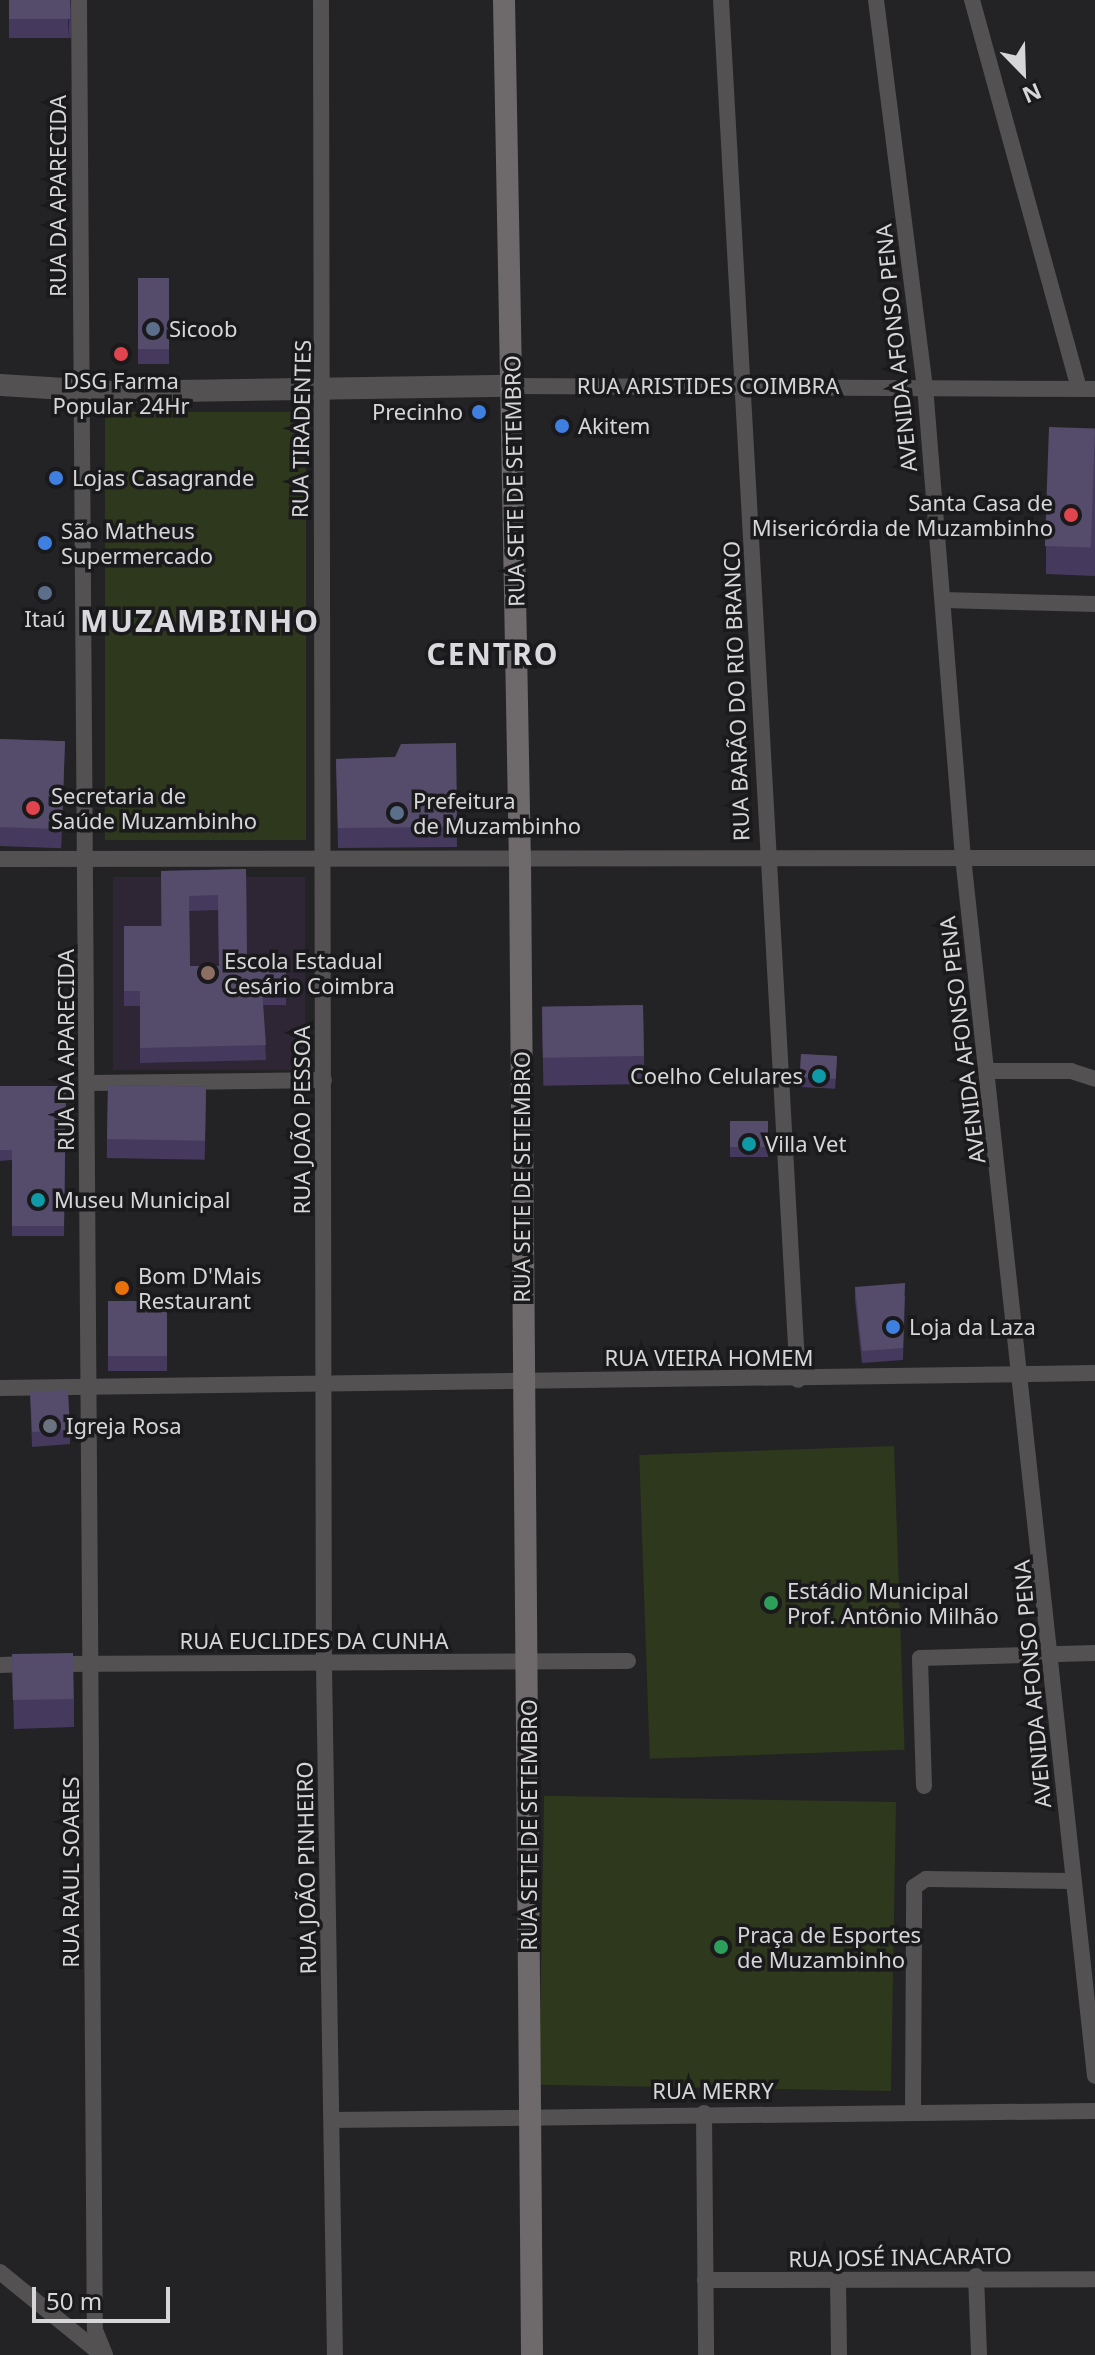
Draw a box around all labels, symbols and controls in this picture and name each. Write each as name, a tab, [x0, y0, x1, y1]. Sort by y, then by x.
north arrow	[983, 32, 1063, 112]
text: N	[1018, 77, 1046, 111]
street label: RUA DA APARECIDA	[45, 95, 71, 297]
street label: AVENIDA AFONSO PENA	[870, 223, 922, 473]
place label: Sicoob	[169, 316, 237, 342]
marker: Sicoob	[144, 320, 162, 338]
street label: RUA TIRADENTES	[286, 340, 316, 518]
marker: DSG Farma Popular 24Hr	[112, 345, 130, 363]
street label: RUA SETE DE SETEMBRO	[499, 355, 529, 607]
place label: DSG Farma Popular 24Hr	[52, 367, 190, 418]
street label: RUA ARISTIDES COIMBRA	[577, 373, 839, 399]
place label: Precinho	[372, 399, 463, 425]
marker: Precinho	[470, 403, 488, 421]
place label: Akitem	[578, 413, 650, 439]
marker: Akitem	[553, 417, 571, 435]
place label: Lojas Casagrande	[72, 465, 254, 491]
marker: Lojas Casagrande	[47, 469, 65, 487]
place label: Santa Casa de Misericórdia de Muzambinho	[752, 489, 1053, 540]
marker: Santa Casa de Misericórdia de Muzambinho	[1060, 504, 1082, 526]
place label: São Matheus Supermercado	[61, 517, 213, 568]
marker: São Matheus Supermercado	[36, 534, 54, 552]
street label: RUA BARÃO DO RIO BRANCO	[718, 540, 754, 842]
marker: Itaú	[36, 584, 54, 602]
district label: MUZAMBINHO	[80, 603, 320, 639]
place label: Itaú	[24, 606, 66, 632]
district label: CENTRO	[426, 636, 560, 672]
place label: Secretaria de Saúde Muzambinho	[51, 782, 257, 834]
place label: Prefeitura de Muzambinho	[413, 787, 581, 838]
marker: Secretaria de Saúde Muzambinho	[22, 797, 44, 819]
marker: Prefeitura de Muzambinho	[388, 804, 406, 822]
street label: AVENIDA AFONSO PENA	[934, 915, 990, 1165]
place label: Escola Estadual Cesário Coimbra	[224, 947, 395, 998]
street label: RUA DA APARECIDA	[53, 949, 79, 1151]
marker: Escola Estadual Cesário Coimbra	[199, 964, 217, 982]
street label: RUA JOÃO PESSOA	[289, 1025, 315, 1215]
street label: RUA SETE DE SETEMBRO	[509, 1051, 535, 1303]
place label: Coelho Celulares	[630, 1063, 803, 1089]
marker: Coelho Celulares	[810, 1067, 828, 1085]
place label: Villa Vet	[765, 1131, 846, 1157]
marker: Villa Vet	[740, 1135, 758, 1153]
place label: Museu Municipal	[54, 1187, 230, 1213]
marker: Museu Municipal	[29, 1191, 47, 1209]
place label: Bom D'Mais Restaurant	[138, 1262, 261, 1314]
marker: Bom D'Mais Restaurant	[113, 1279, 131, 1297]
place label: Loja da Laza	[909, 1314, 1036, 1340]
marker: Loja da Laza	[884, 1318, 902, 1336]
street label: RUA VIEIRA HOMEM	[605, 1345, 813, 1371]
place label: Igreja Rosa	[66, 1413, 182, 1439]
marker: Igreja Rosa	[41, 1417, 59, 1435]
street label: AVENIDA AFONSO PENA	[1008, 1559, 1056, 1809]
place label: Estádio Municipal Prof. Antônio Milhão	[787, 1577, 999, 1628]
marker: Estádio Municipal Prof. Antônio Milhão	[762, 1594, 780, 1612]
street label: RUA EUCLIDES DA CUNHA	[179, 1628, 449, 1654]
street label: RUA SETE DE SETEMBRO	[516, 1699, 542, 1951]
street label: RUA JOÃO PINHEIRO	[291, 1761, 321, 1975]
street label: RUA RAUL SOARES	[58, 1776, 84, 1968]
place label: Praça de Esportes de Muzambinho	[737, 1921, 921, 1972]
marker: Praça de Esportes de Muzambinho	[712, 1938, 730, 1956]
street label: RUA MERRY	[652, 2078, 774, 2104]
street label: RUA JOSÉ INACARATO	[788, 2242, 1012, 2272]
scale bar	[36, 2271, 174, 2321]
text: 50 m	[46, 2284, 102, 2317]

